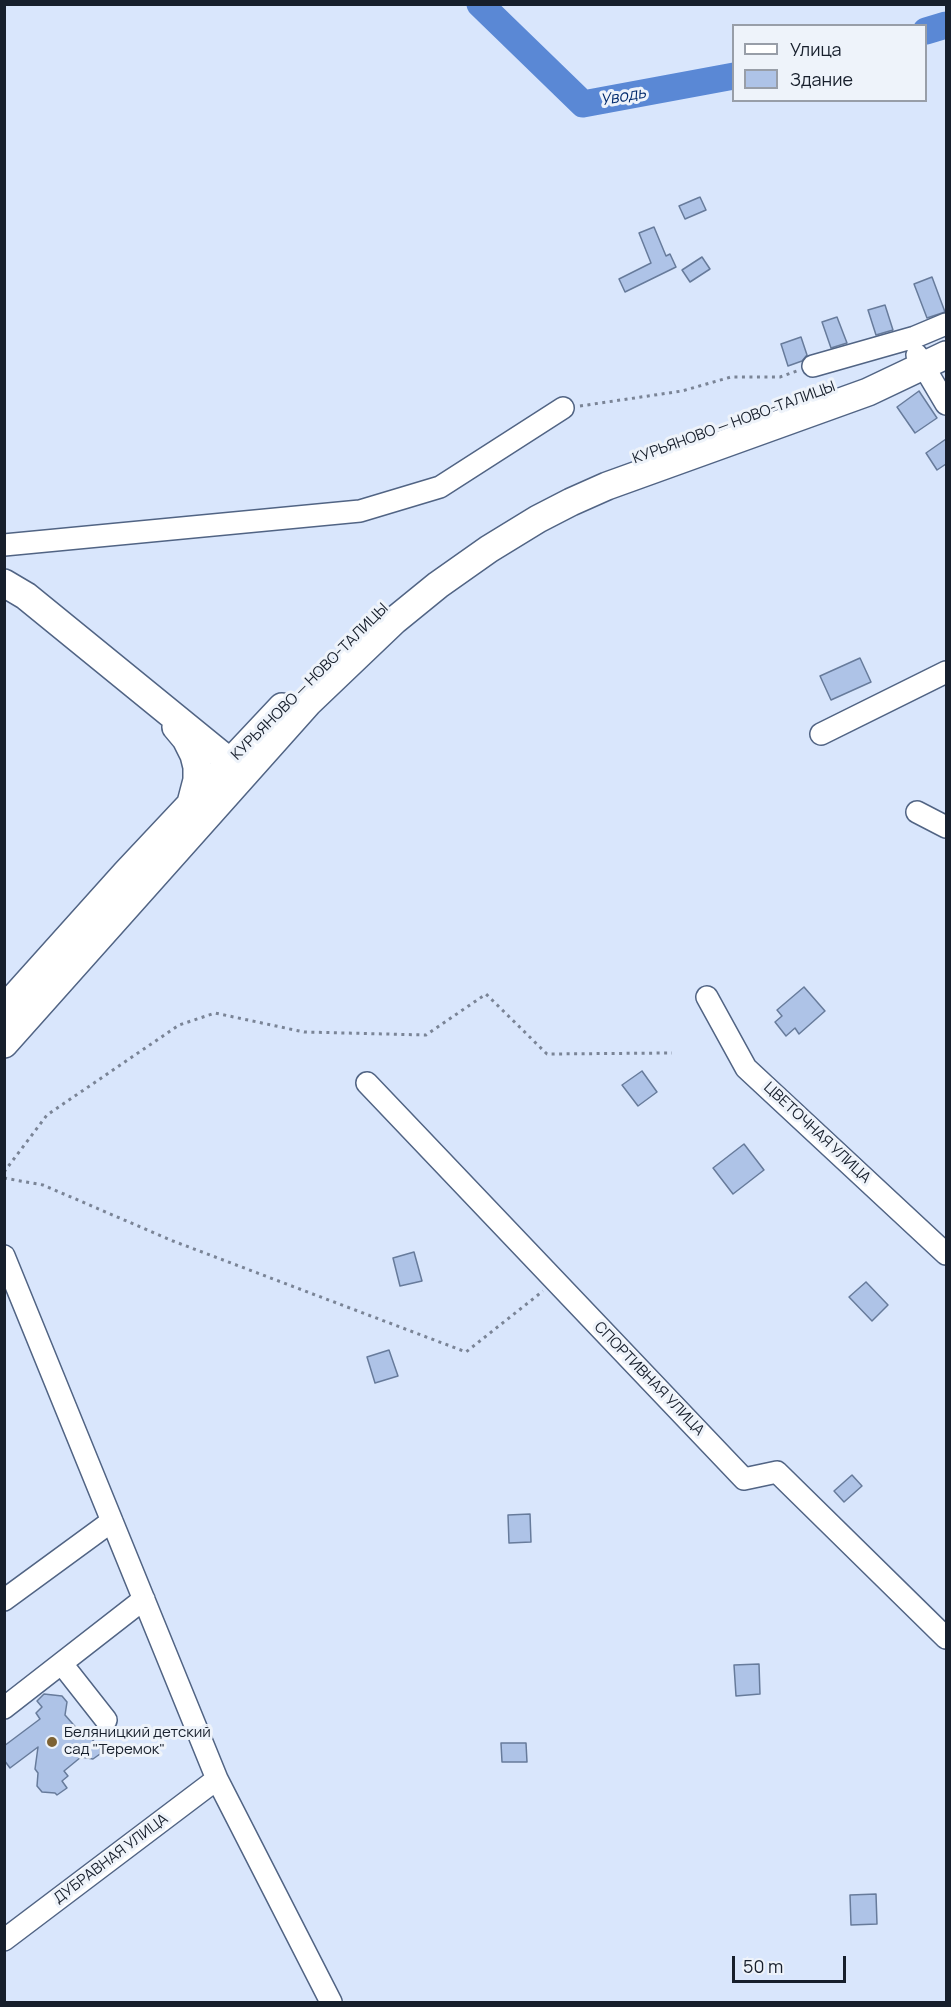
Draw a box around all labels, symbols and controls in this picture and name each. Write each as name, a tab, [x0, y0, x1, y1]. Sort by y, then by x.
legend	[732, 24, 927, 102]
text: Улица	[790, 37, 842, 61]
text: Здание	[790, 67, 853, 91]
water label: Уводь	[599, 84, 647, 110]
street label: КУРЬЯНОВО — НОВО-ТАЛИЦЫ	[630, 378, 838, 468]
street label: КУРЬЯНОВО — НОВО-ТАЛИЦЫ	[228, 600, 392, 764]
street label: ЦВЕТОЧНАЯ УЛИЦА	[760, 1079, 874, 1187]
street label: СПОРТИВНАЯ УЛИЦА	[590, 1318, 708, 1440]
place label: Беляницкий детский сад "Теремок"	[64, 1724, 211, 1759]
marker: Беляницкий детский сад "Теремок"	[45, 1735, 59, 1749]
street label: ДУБРАВНАЯ УЛИЦА	[50, 1810, 172, 1908]
scale bar	[735, 1944, 849, 1982]
text: 50 m	[743, 1954, 783, 1978]

